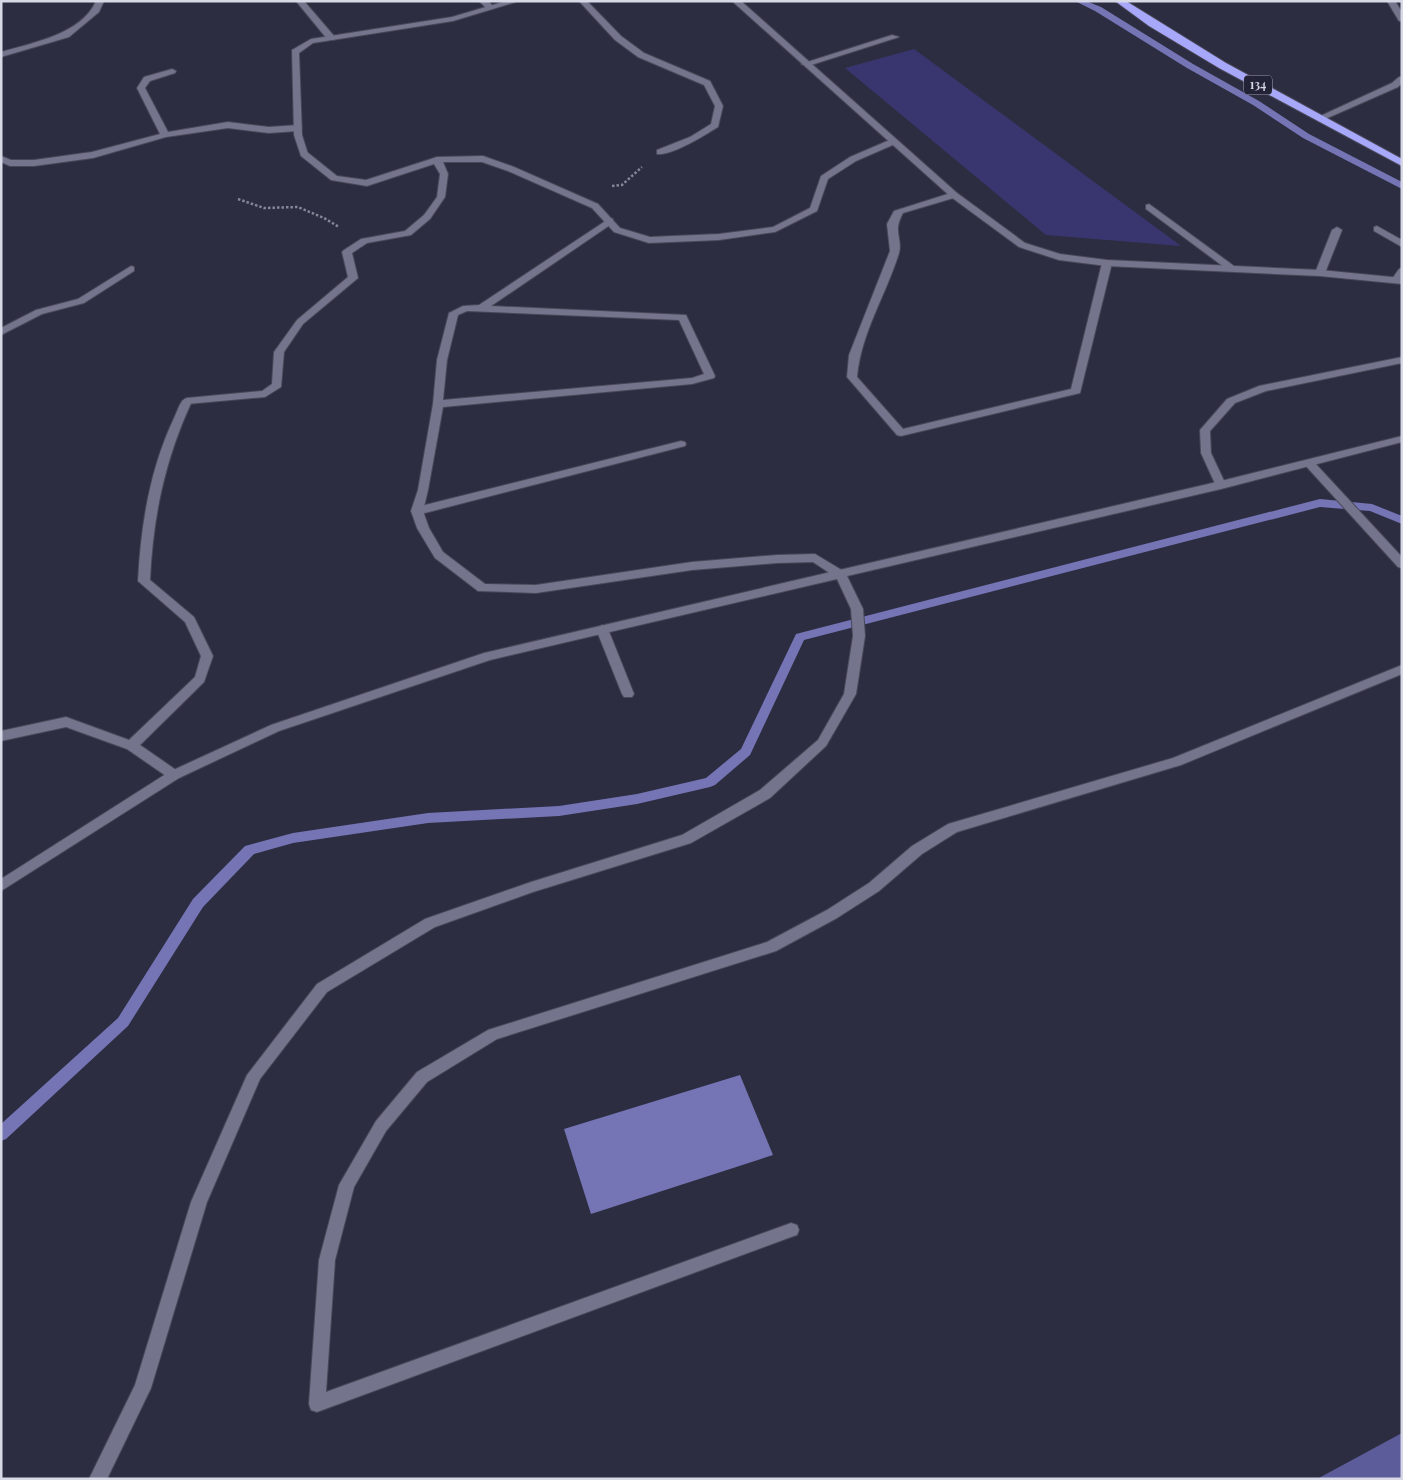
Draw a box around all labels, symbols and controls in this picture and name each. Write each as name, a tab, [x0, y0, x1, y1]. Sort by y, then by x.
road number: 134	[1244, 76, 1272, 94]

